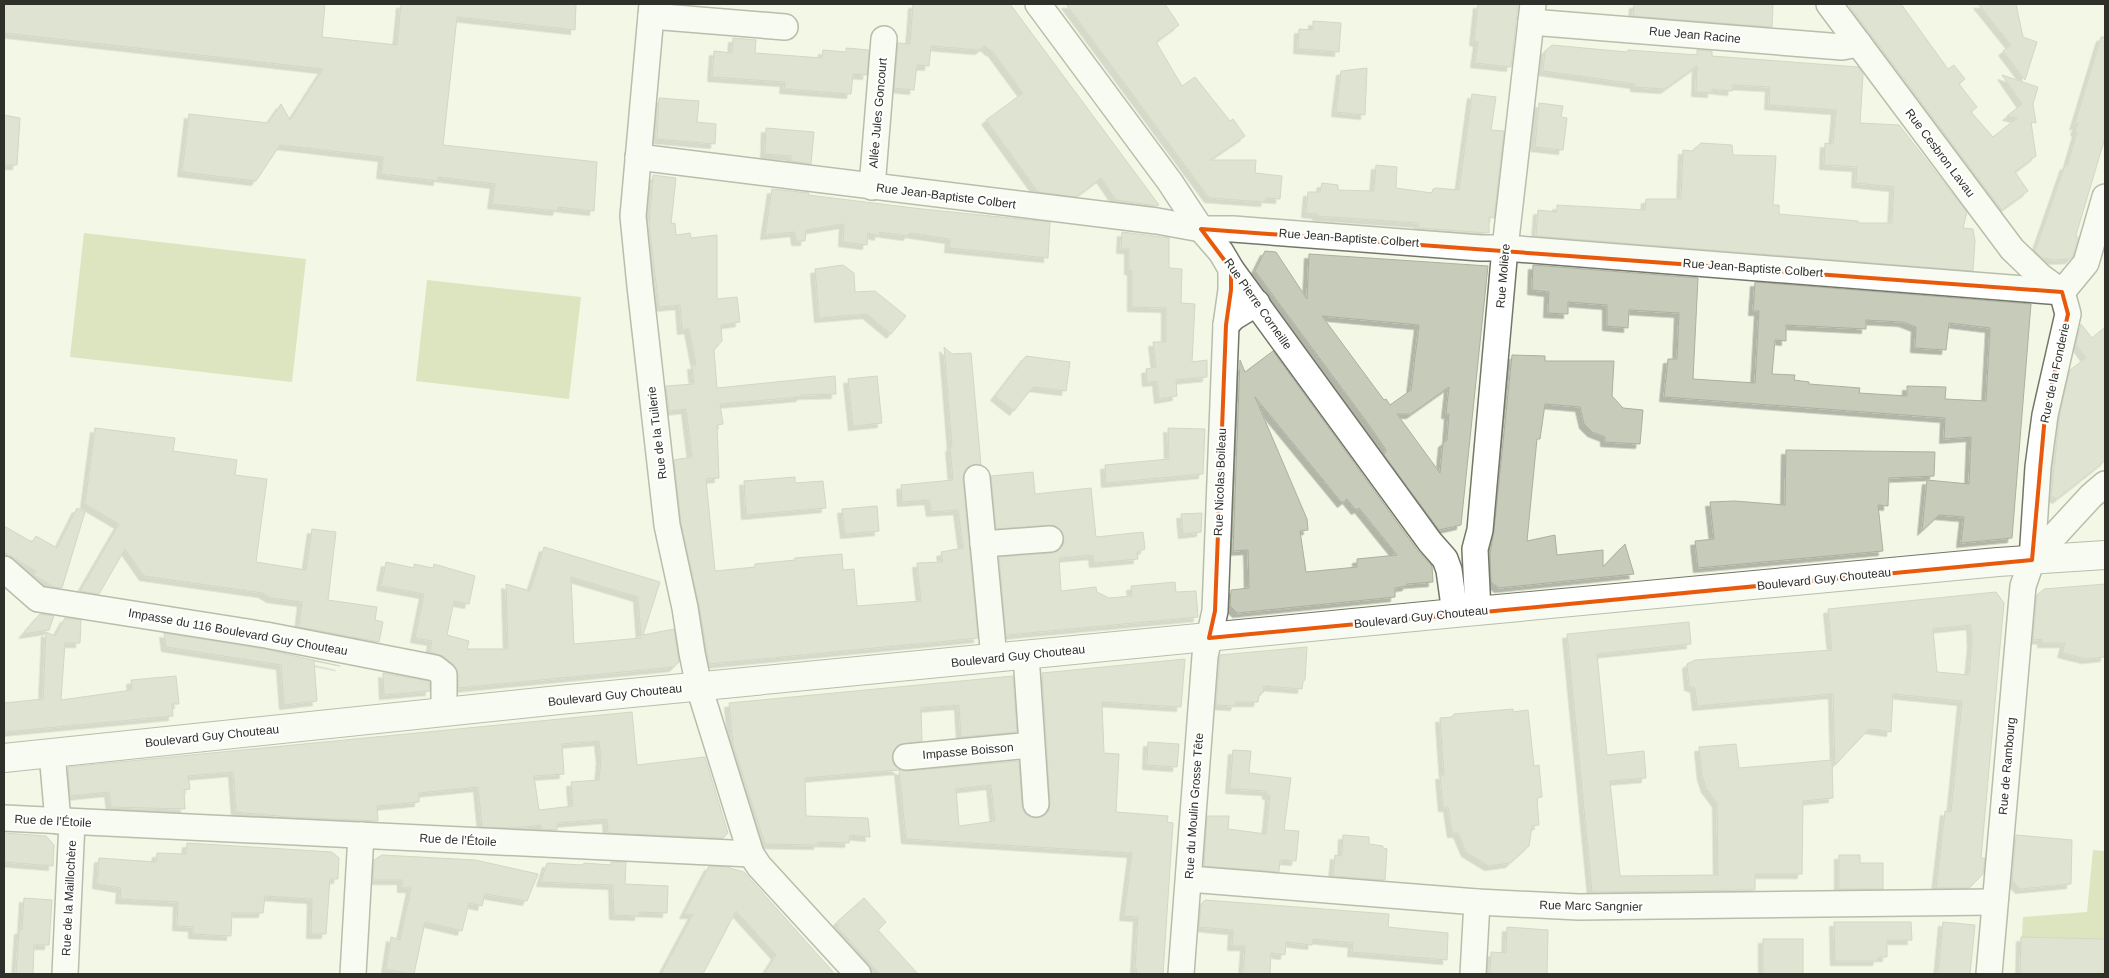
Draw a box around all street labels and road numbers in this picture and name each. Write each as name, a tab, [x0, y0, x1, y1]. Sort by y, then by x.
street label: Rue Jean Racine	[1649, 24, 1742, 46]
street label: Allée Jules Goncourt	[866, 57, 890, 169]
street label: Rue Cesbron Lavau	[1902, 106, 1978, 200]
street label: Rue Jean-Baptiste Colbert	[875, 180, 1017, 212]
street label: Rue Jean-Baptiste Colbert	[1278, 226, 1420, 250]
street label: Rue Molière	[1493, 243, 1513, 309]
street label: Rue Pierre Corneille	[1221, 256, 1295, 353]
street label: Rue Jean-Baptiste Colbert	[1682, 256, 1824, 280]
street label: Rue de la Fonderie	[2038, 321, 2073, 424]
street label: Rue de la Tuilerie	[644, 385, 670, 480]
street label: Rue Nicolas Boileau	[1211, 428, 1229, 536]
street label: Boulevard Guy Chouteau	[1756, 565, 1892, 593]
street label: Boulevard Guy Chouteau	[1353, 603, 1489, 631]
street label: Impasse du 116 Boulevard Guy Chouteau	[127, 606, 349, 658]
street label: Boulevard Guy Chouteau	[950, 642, 1086, 670]
street label: Boulevard Guy Chouteau	[547, 681, 683, 709]
street label: Rue de Rambourg	[1996, 717, 2018, 815]
street label: Boulevard Guy Chouteau	[144, 722, 280, 750]
street label: Rue du Moulin Grosse Tête	[1182, 732, 1206, 880]
street label: Impasse Boisson	[922, 740, 1014, 762]
street label: Rue de l’Étoile	[14, 811, 92, 830]
street label: Rue de l’Étoile	[419, 830, 497, 849]
street label: Rue de la Maillochère	[59, 839, 79, 956]
street label: Rue Marc Sangnier	[1539, 898, 1643, 914]

